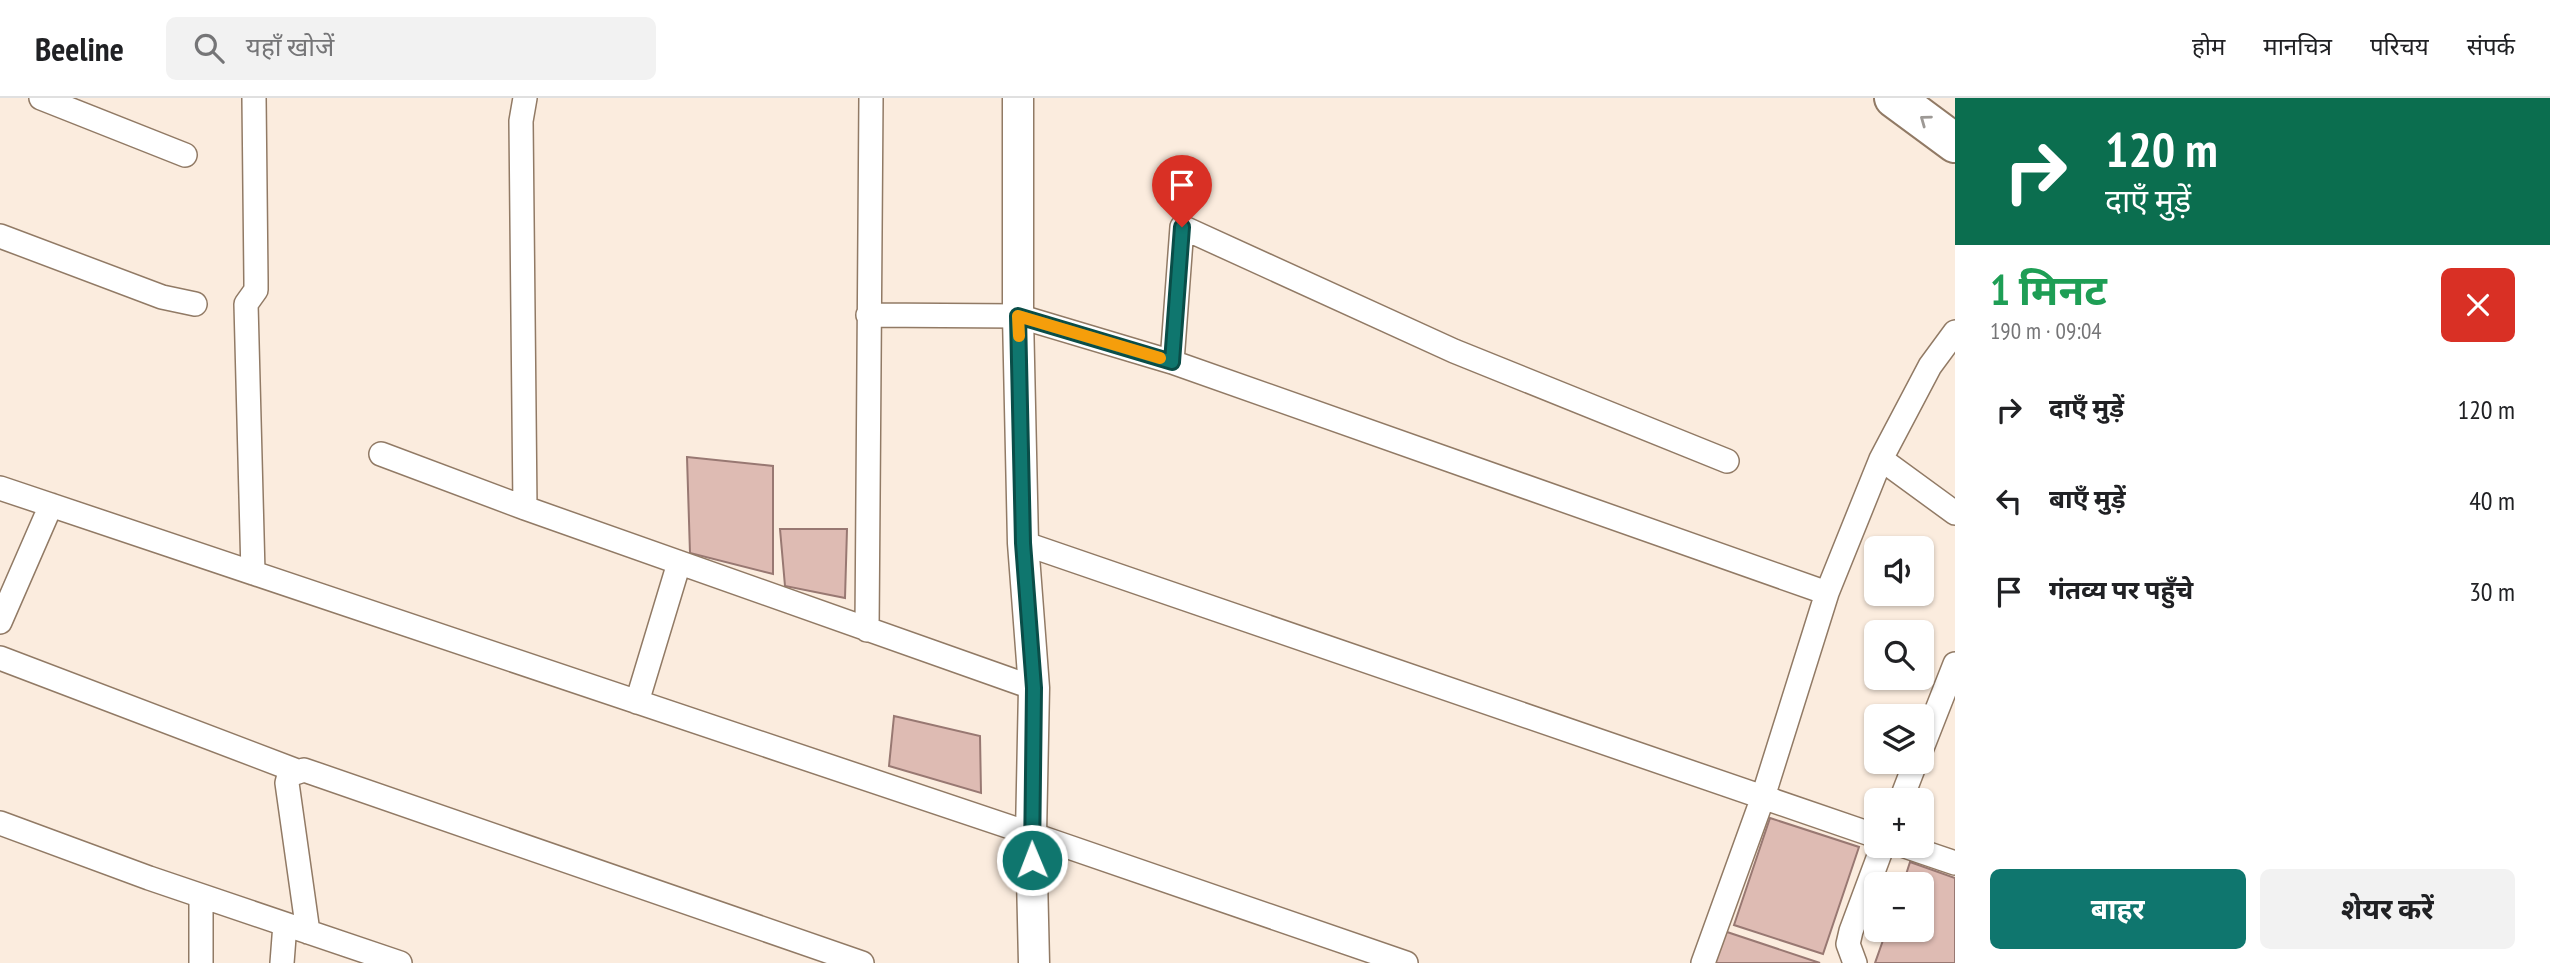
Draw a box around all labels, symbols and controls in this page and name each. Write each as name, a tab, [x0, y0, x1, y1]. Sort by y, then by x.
search box	[166, 17, 656, 80]
text: Beeline	[35, 27, 124, 70]
icon: search	[190, 29, 228, 67]
text: यहाँ खोजें	[246, 30, 334, 63]
text: होम	[2192, 31, 2225, 62]
text: मानचित्र	[2263, 31, 2332, 62]
text: परिचय	[2370, 31, 2429, 62]
text: संपर्क	[2467, 31, 2515, 62]
one-way arrow	[1920, 116, 1933, 129]
text: 120 m	[2105, 117, 2218, 181]
icon: right	[1990, 126, 2081, 217]
pin	[1152, 155, 1212, 227]
icon: arrive	[1163, 166, 1201, 204]
text: दाएँ मुड़ें	[2105, 179, 2191, 221]
text: 1 मिनट	[1990, 262, 2107, 317]
button: close	[2441, 268, 2515, 342]
text: 190 m · 09:04	[1990, 316, 2102, 345]
icon: right	[1990, 391, 2028, 429]
text: दाएँ मुड़ें	[2049, 391, 2124, 424]
text: 120 m	[2457, 393, 2515, 426]
icon: left	[1990, 482, 2028, 520]
text: बाएँ मुड़ें	[2049, 482, 2126, 515]
text: 40 m	[2469, 484, 2515, 517]
map controls	[1864, 536, 1934, 942]
button: sound	[1864, 536, 1934, 606]
icon: arrive	[1990, 573, 2028, 611]
text: गंतव्य पर पहुँचे	[2049, 573, 2193, 606]
text: 30 m	[2469, 575, 2515, 608]
button: search	[1864, 620, 1934, 690]
button: layers	[1864, 704, 1934, 774]
button: +	[1864, 788, 1934, 858]
position arrow	[995, 823, 1069, 897]
button: बाहर	[1990, 869, 2246, 949]
button: शेयर करें	[2260, 869, 2515, 949]
button: −	[1864, 872, 1934, 942]

